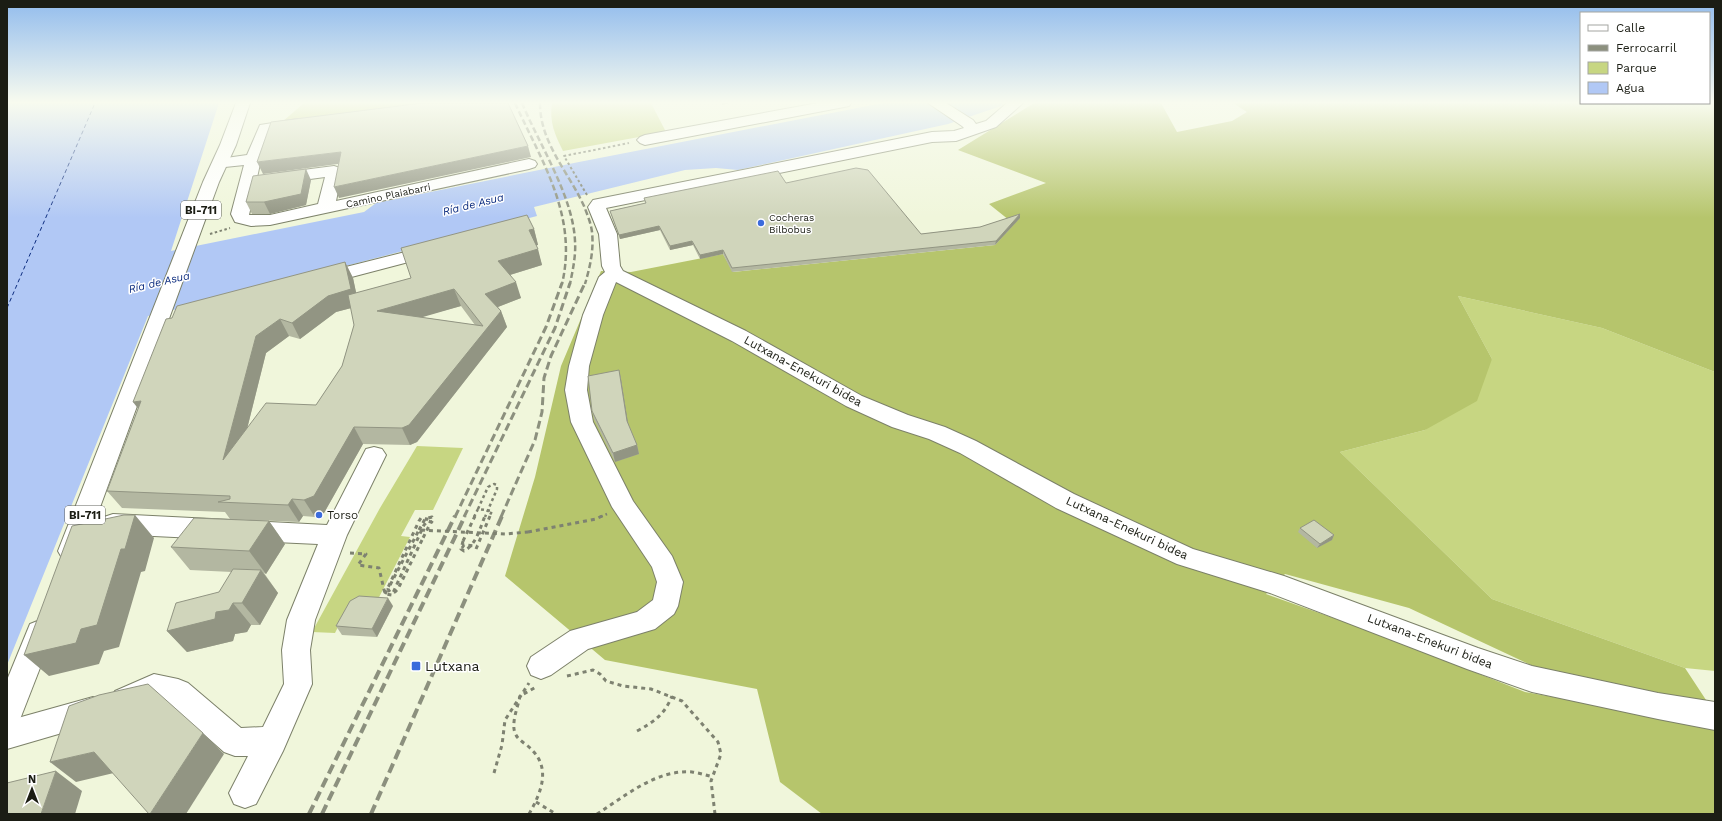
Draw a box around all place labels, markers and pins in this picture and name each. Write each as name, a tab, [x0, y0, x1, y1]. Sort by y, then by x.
place label: Cocheras Bilbobus	[769, 212, 814, 235]
marker: Cocheras Bilbobus	[756, 218, 766, 228]
place label: Torso	[327, 508, 358, 522]
marker: Torso	[314, 510, 324, 520]
place label: Lutxana	[425, 658, 480, 674]
marker: Lutxana	[410, 660, 422, 672]

